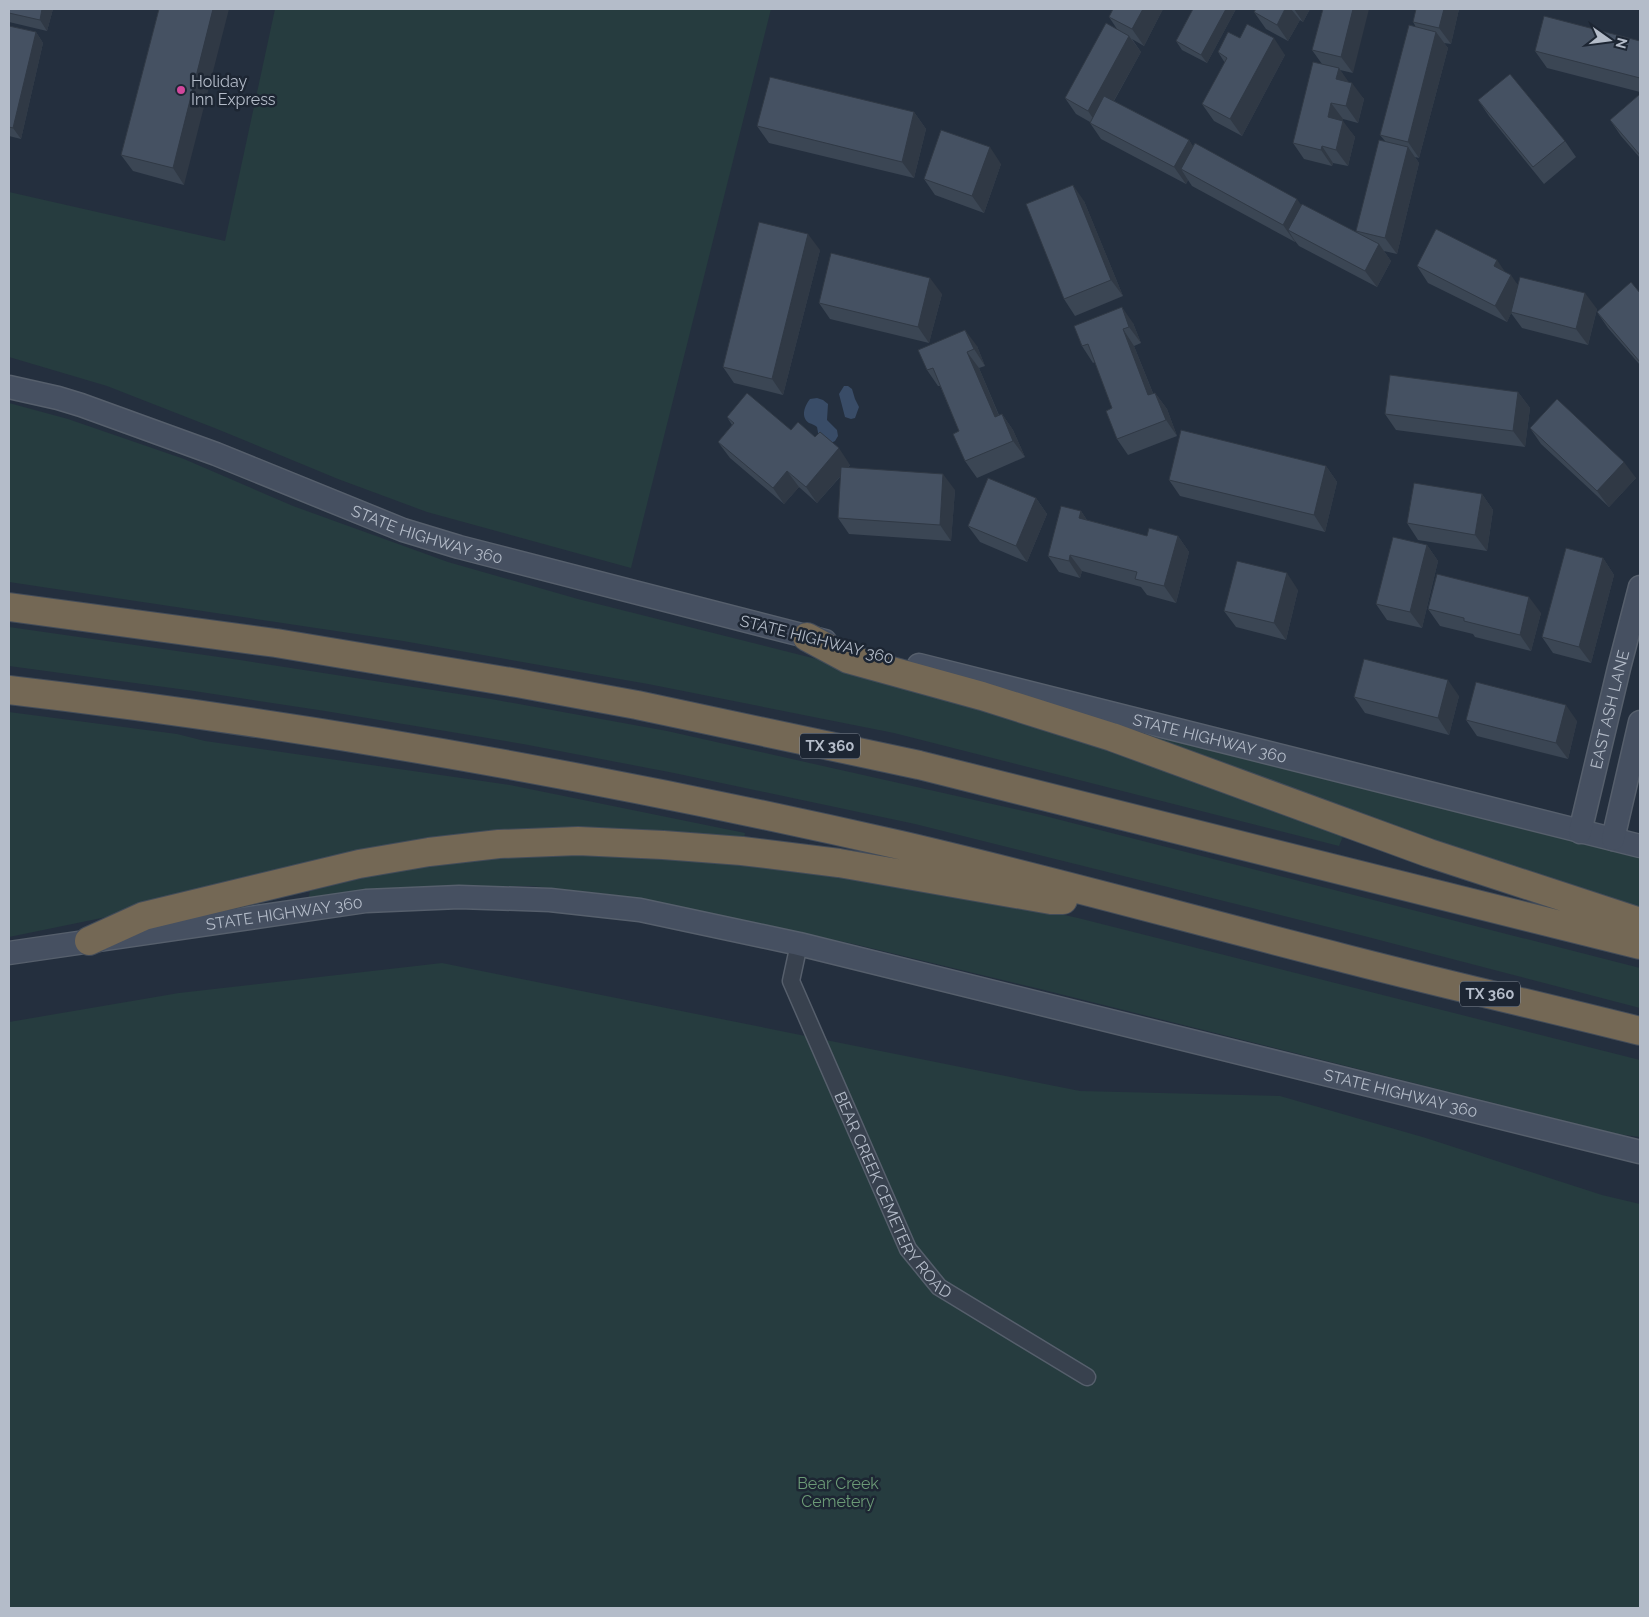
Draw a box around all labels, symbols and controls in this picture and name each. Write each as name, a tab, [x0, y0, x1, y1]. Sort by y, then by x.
north arrow	[1584, 15, 1634, 65]
text: N	[1613, 36, 1631, 50]
place label: Holiday Inn Express	[191, 72, 276, 109]
marker: Holiday Inn Express	[175, 84, 187, 96]
street label: STATE HIGHWAY 360	[348, 501, 505, 568]
street label: STATE HIGHWAY 360	[738, 611, 896, 668]
street label: EAST ASH LANE	[1586, 648, 1633, 771]
street label: STATE HIGHWAY 360	[1131, 710, 1289, 767]
road number: TX 360	[800, 734, 860, 758]
street label: STATE HIGHWAY 360	[205, 893, 364, 934]
road number: TX 360	[1460, 982, 1520, 1006]
street label: STATE HIGHWAY 360	[1322, 1065, 1480, 1122]
street label: BEAR CREEK CEMETERY ROAD	[830, 1089, 955, 1302]
park label: Bear Creek Cemetery	[797, 1474, 879, 1511]

